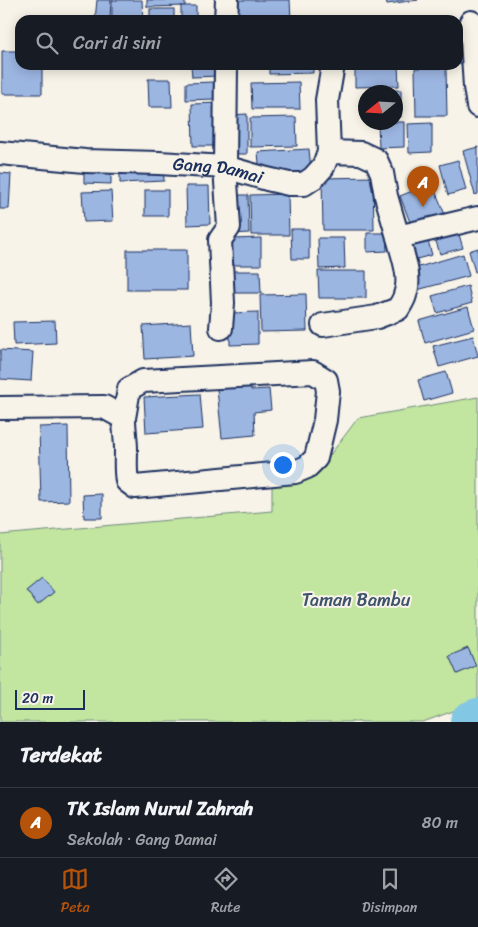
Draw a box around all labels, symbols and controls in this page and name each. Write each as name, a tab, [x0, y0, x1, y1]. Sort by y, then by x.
search box	[15, 15, 463, 70]
text: Cari di sini	[73, 26, 161, 59]
icon: search	[33, 29, 61, 57]
north arrow	[358, 85, 403, 130]
street label: Gang Damai	[172, 148, 268, 193]
pin: A	[407, 166, 439, 207]
your location	[270, 452, 296, 478]
park label: Taman Bambu	[302, 584, 411, 616]
text: 20 m	[22, 686, 53, 711]
scale bar	[15, 687, 85, 710]
text: Terdekat	[20, 736, 102, 774]
text: TK Islam Nurul Zahrah	[67, 792, 253, 825]
text: A	[31, 808, 41, 837]
text: 80 m	[422, 808, 458, 837]
text: Sekolah · Gang Damai	[67, 825, 217, 854]
tab: Peta	[61, 865, 90, 920]
tab: Rute	[211, 865, 240, 920]
tab: Disimpan	[362, 865, 417, 920]

